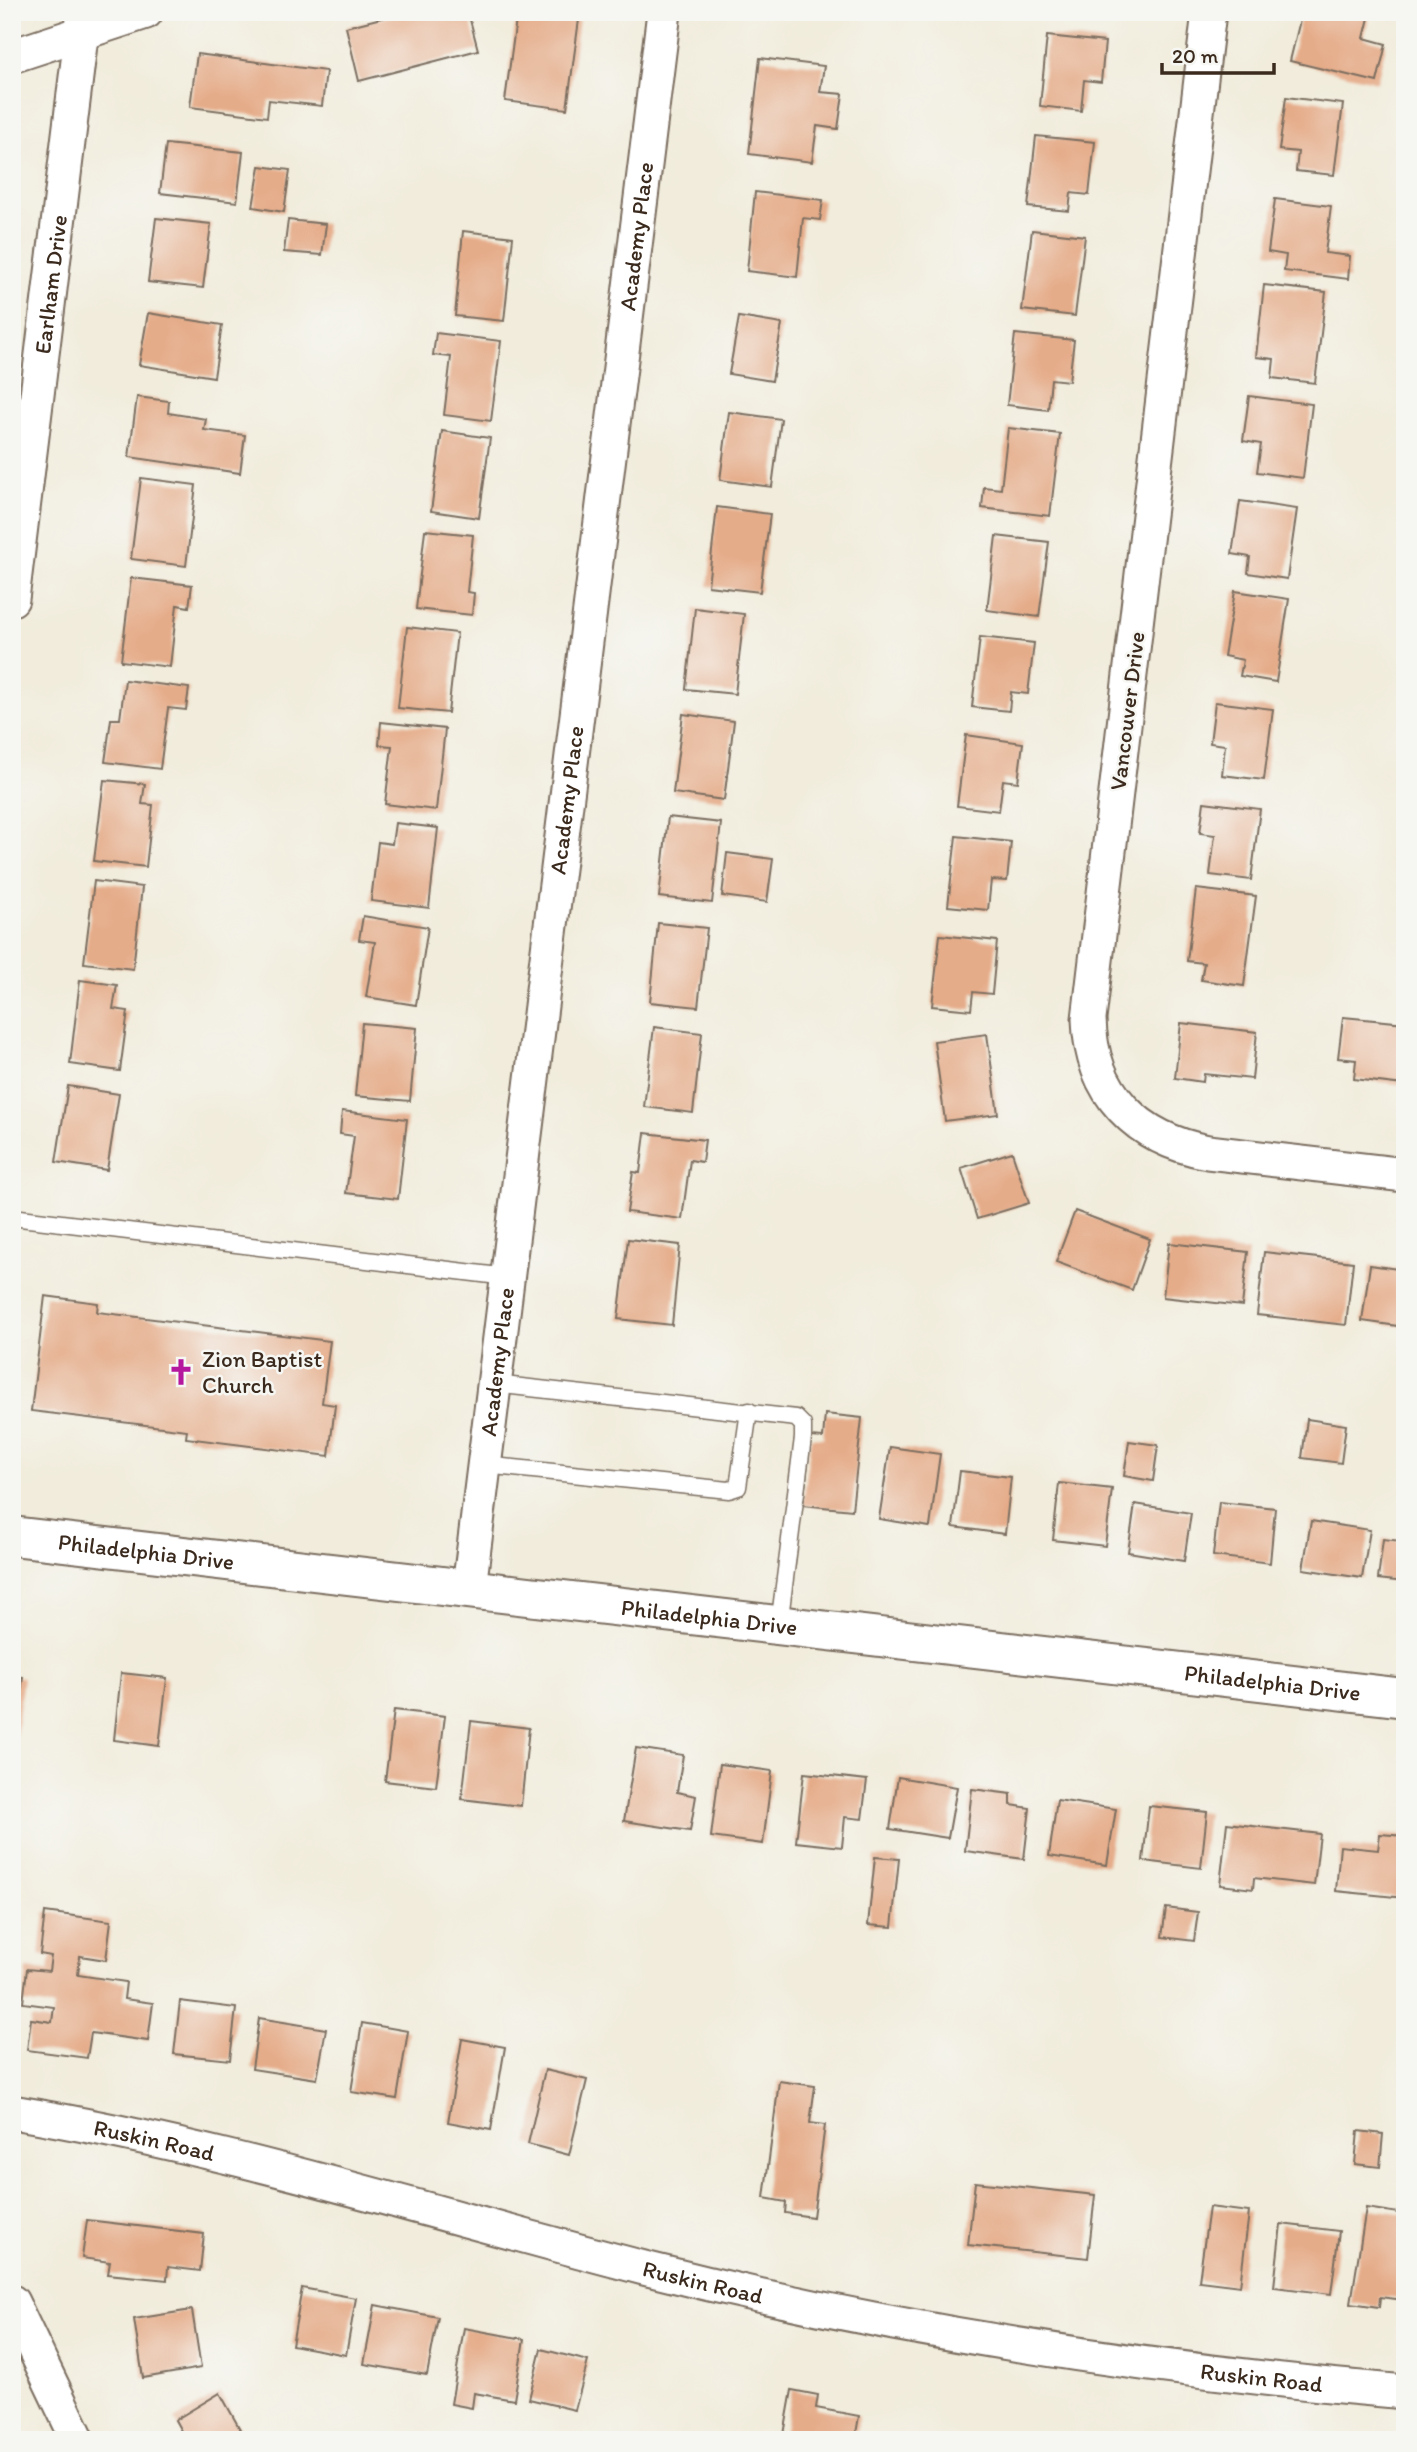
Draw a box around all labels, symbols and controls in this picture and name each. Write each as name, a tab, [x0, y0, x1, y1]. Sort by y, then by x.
scale bar	[1162, 32, 1274, 76]
text: 20 m	[1172, 43, 1219, 68]
street label: Academy Place	[613, 160, 659, 312]
street label: Earlham Drive	[28, 213, 73, 355]
street label: Vancouver Drive	[1103, 630, 1151, 792]
street label: Academy Place	[543, 724, 590, 876]
street label: Academy Place	[474, 1286, 520, 1438]
place label: Zion Baptist Church	[202, 1345, 322, 1399]
church icon: Zion Baptist Church	[166, 1357, 196, 1387]
street label: Philadelphia Drive	[56, 1527, 236, 1576]
street label: Philadelphia Drive	[620, 1593, 799, 1641]
street label: Philadelphia Drive	[1183, 1658, 1362, 1707]
street label: Ruskin Road	[91, 2113, 218, 2167]
street label: Ruskin Road	[640, 2254, 766, 2310]
street label: Ruskin Road	[1199, 2357, 1324, 2398]

